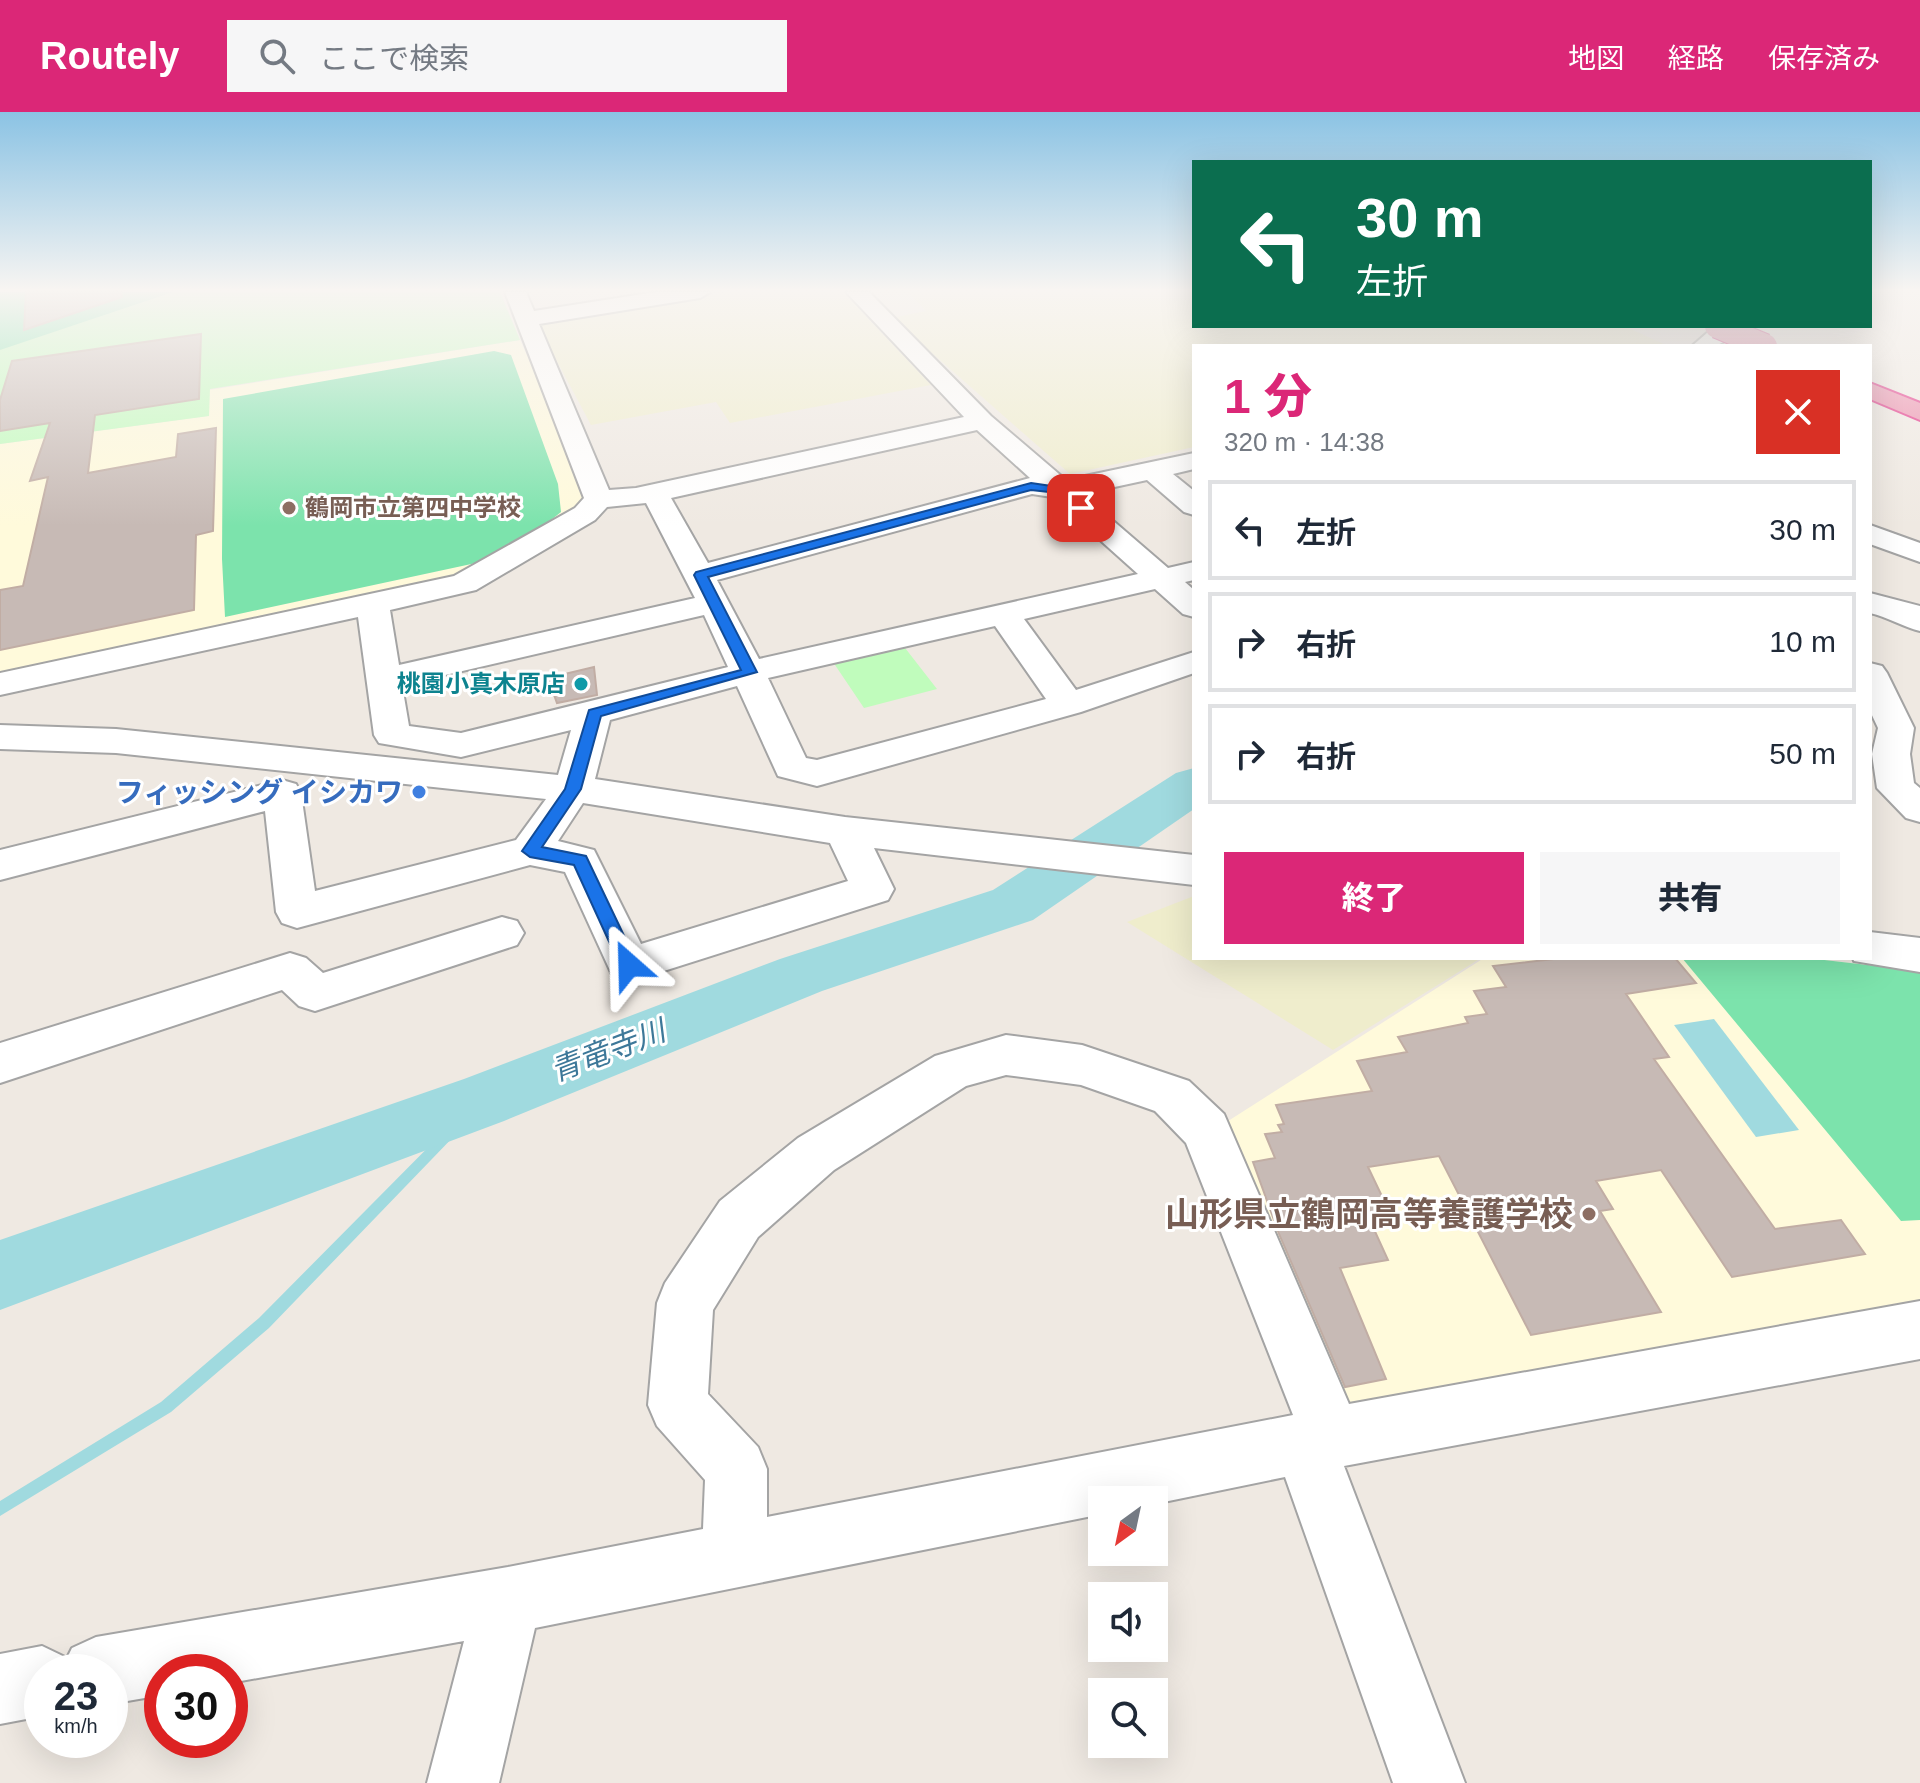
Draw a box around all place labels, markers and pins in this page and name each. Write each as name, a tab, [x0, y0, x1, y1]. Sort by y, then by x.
pin	[1047, 474, 1115, 542]
place label: 鶴岡市立第四中学校	[305, 494, 521, 521]
marker: 鶴岡市立第四中学校	[280, 499, 298, 517]
place label: 桃園小真木原店	[397, 670, 565, 697]
marker: 桃園小真木原店	[572, 675, 590, 693]
place label: フィッシング イシカワ	[116, 777, 403, 808]
marker: フィッシング イシカワ	[410, 783, 428, 801]
place label: 山形県立鶴岡高等養護学校	[1165, 1195, 1573, 1233]
marker: 山形県立鶴岡高等養護学校	[1580, 1205, 1598, 1223]

